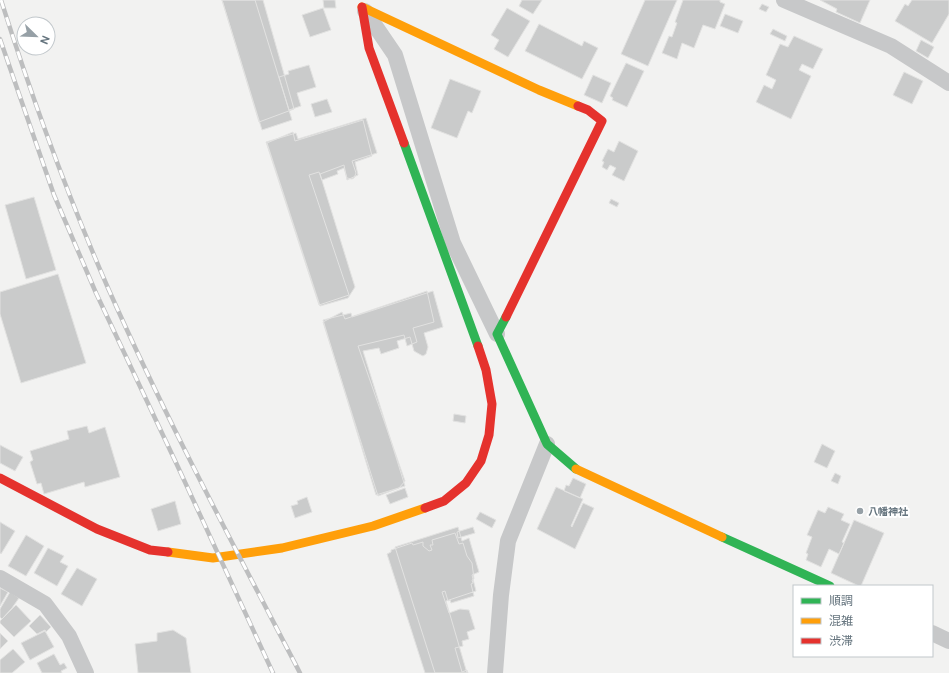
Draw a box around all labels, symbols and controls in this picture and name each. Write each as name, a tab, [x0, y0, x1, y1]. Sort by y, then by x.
north arrow	[16, 16, 56, 56]
text: N	[37, 33, 53, 46]
place label: 八幡神社	[868, 505, 909, 518]
marker: 八幡神社	[855, 506, 865, 516]
legend	[793, 585, 933, 657]
text: 順調	[829, 593, 853, 609]
text: 混雑	[829, 613, 853, 629]
text: 渋滞	[829, 633, 853, 649]

